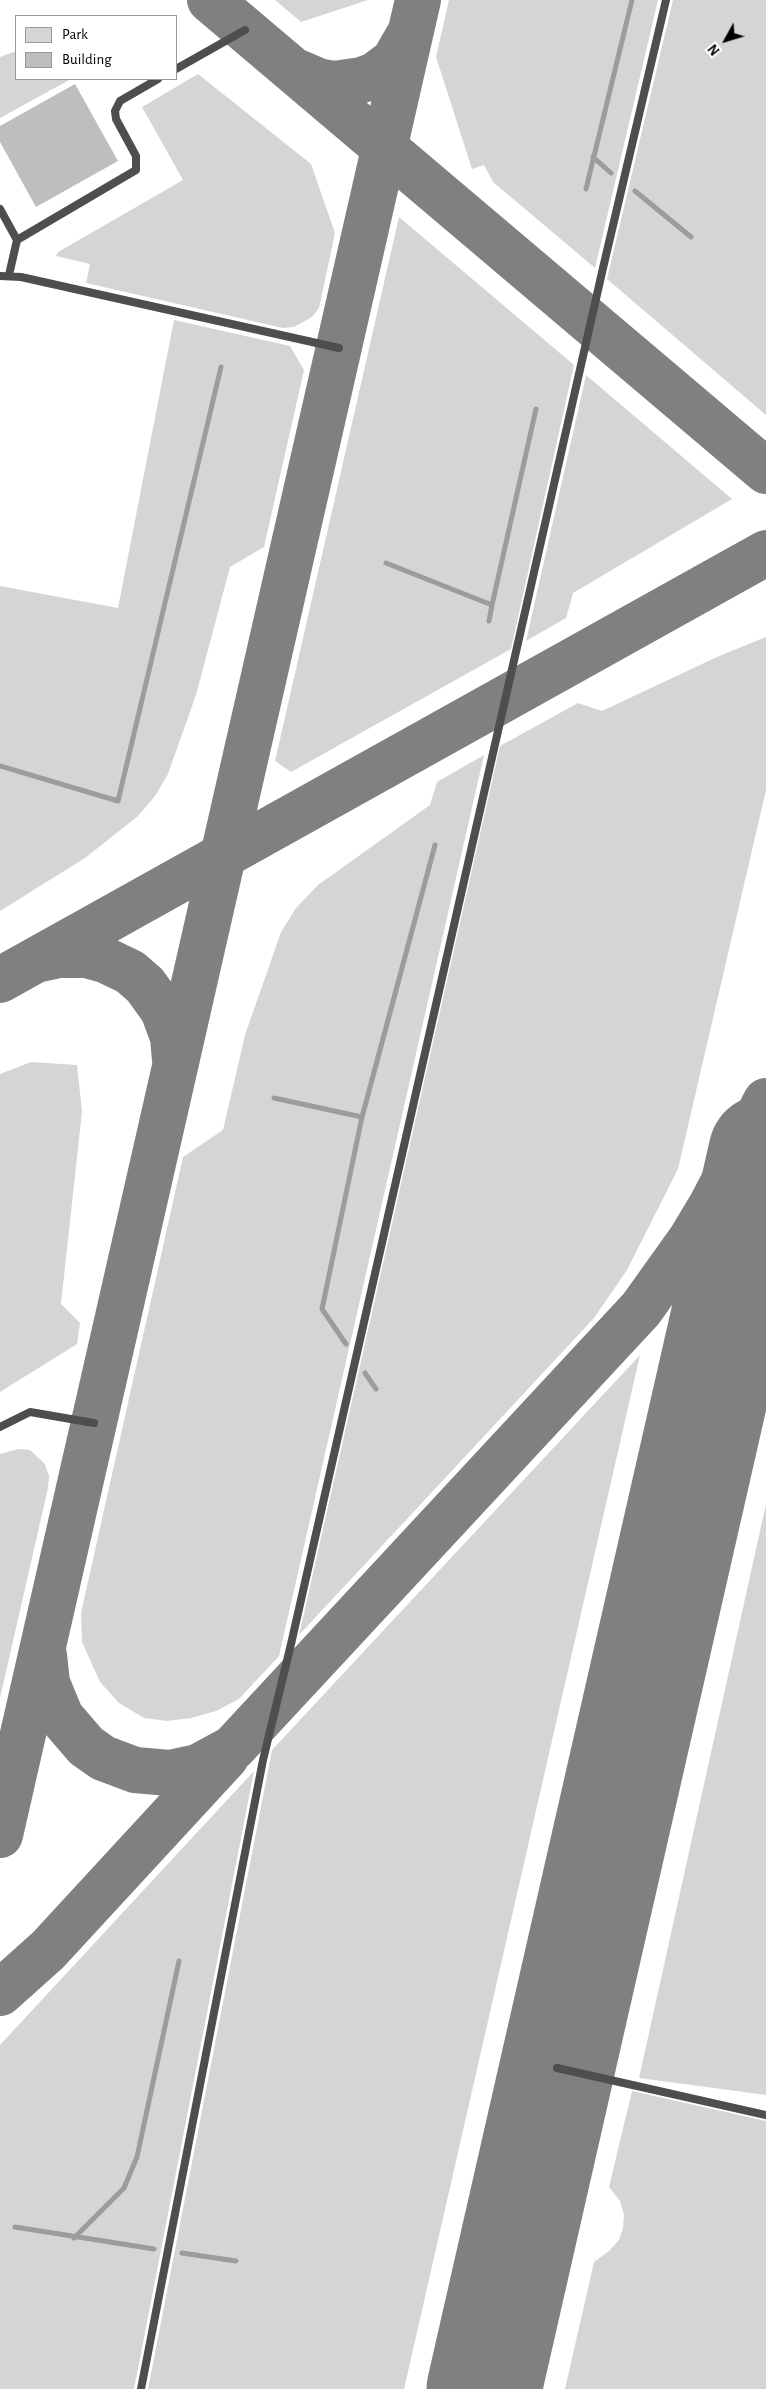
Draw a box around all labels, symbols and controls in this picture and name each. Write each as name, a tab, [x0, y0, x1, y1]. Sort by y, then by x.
legend	[15, 15, 178, 80]
north arrow	[701, 15, 751, 65]
text: Park	[62, 27, 88, 42]
text: N	[706, 41, 723, 58]
text: Building	[62, 52, 112, 67]

